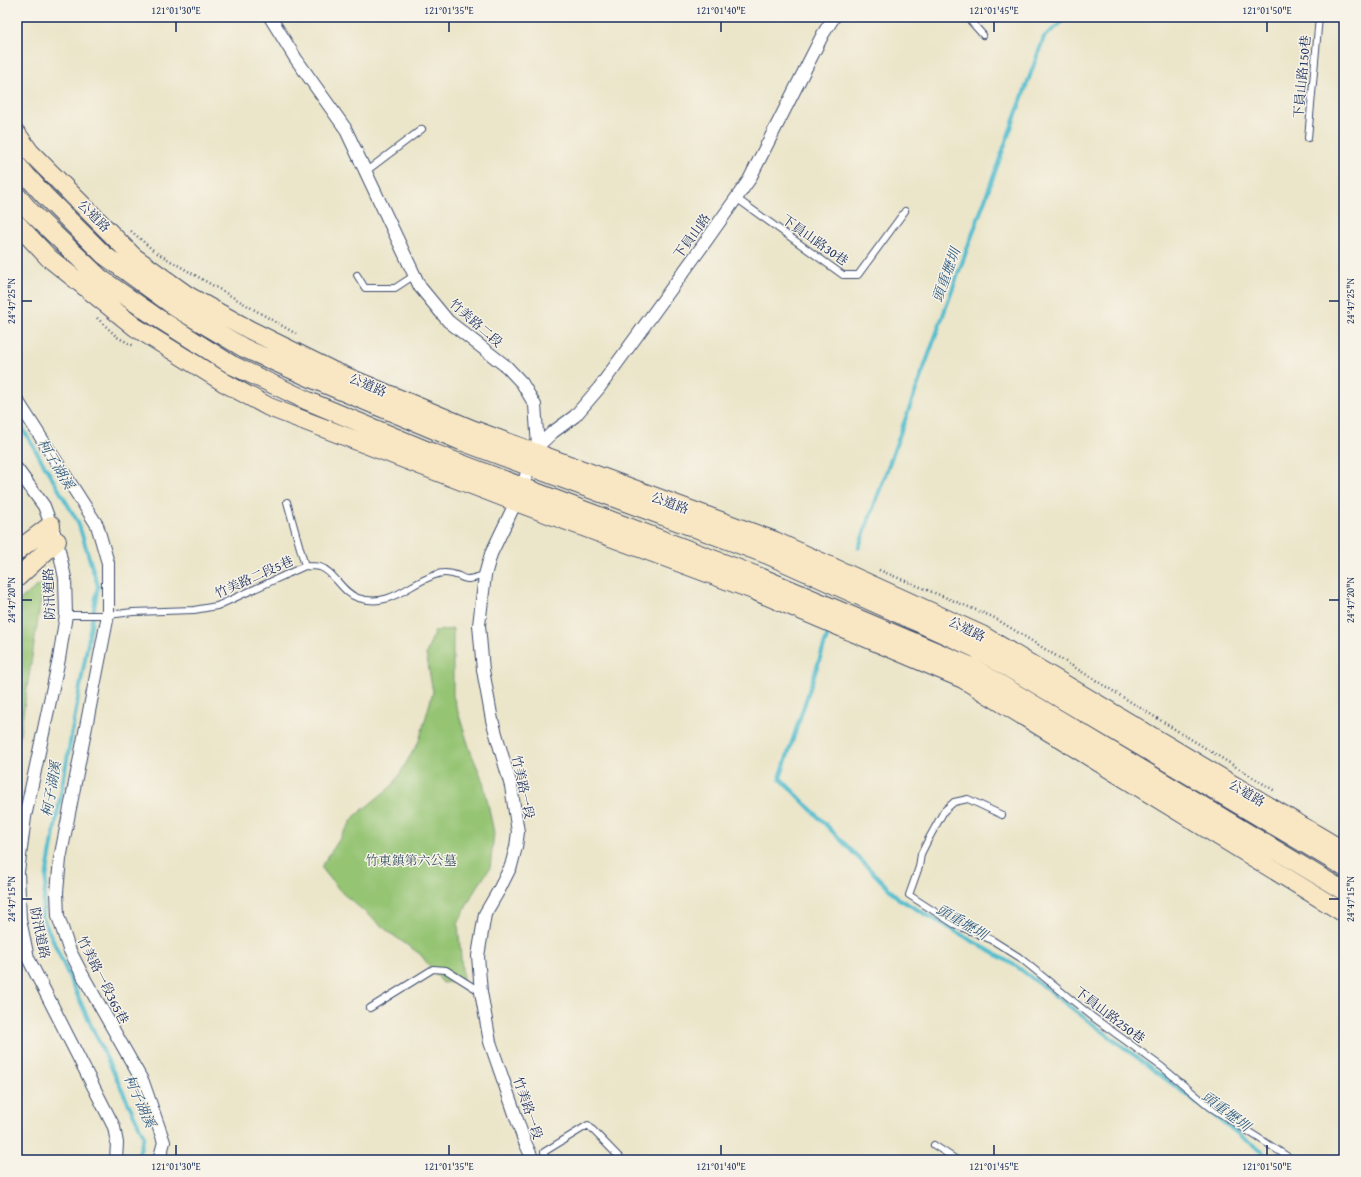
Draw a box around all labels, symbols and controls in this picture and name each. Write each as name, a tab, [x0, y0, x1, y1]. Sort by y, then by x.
text: 121°01'30"E	[151, 3, 201, 18]
text: 121°01'35"E	[424, 3, 474, 18]
text: 121°01'40"E	[696, 3, 746, 18]
text: 121°01'45"E	[969, 3, 1019, 18]
text: 121°01'50"E	[1242, 3, 1292, 18]
street label: 下員山路150巷	[1289, 34, 1315, 120]
street label: 公道路	[73, 195, 115, 237]
street label: 下員山路	[669, 209, 715, 263]
street label: 下員山路30巷	[778, 210, 852, 270]
water label: 頭重壢圳	[927, 243, 966, 305]
text: 24°47'25"N	[4, 278, 19, 324]
text: 24°47'25"N	[1343, 278, 1358, 324]
street label: 竹美路二段	[445, 295, 507, 351]
street label: 公道路	[346, 369, 390, 401]
water label: 柯子湖溪	[33, 435, 80, 495]
street label: 公道路	[648, 487, 692, 519]
street label: 竹美路二段5巷	[212, 551, 296, 603]
street label: 防汛道路	[39, 568, 59, 620]
text: 24°47'20"N	[4, 577, 19, 623]
text: 24°47'20"N	[1343, 577, 1358, 623]
street label: 公道路	[945, 612, 989, 646]
street label: 竹美路一段	[507, 753, 539, 821]
water label: 柯子湖溪	[36, 758, 66, 818]
street label: 公道路	[1225, 775, 1269, 811]
park label: 竹東鎮第六公墓	[365, 851, 457, 870]
text: 24°47'15"N	[4, 876, 19, 922]
text: 24°47'15"N	[1343, 876, 1358, 922]
water label: 頭重壢圳	[933, 899, 993, 946]
street label: 防汛道路	[25, 906, 55, 960]
street label: 竹美路一段365巷	[73, 933, 133, 1027]
street label: 下員山路250巷	[1071, 982, 1149, 1048]
water label: 柯子湖溪	[119, 1071, 161, 1132]
street label: 竹美路一段	[508, 1074, 548, 1142]
water label: 頭重壢圳	[1198, 1086, 1256, 1137]
text: 121°01'30"E	[151, 1159, 201, 1174]
text: 121°01'35"E	[424, 1159, 474, 1174]
text: 121°01'40"E	[696, 1159, 746, 1174]
text: 121°01'45"E	[969, 1159, 1019, 1174]
text: 121°01'50"E	[1242, 1159, 1292, 1174]

